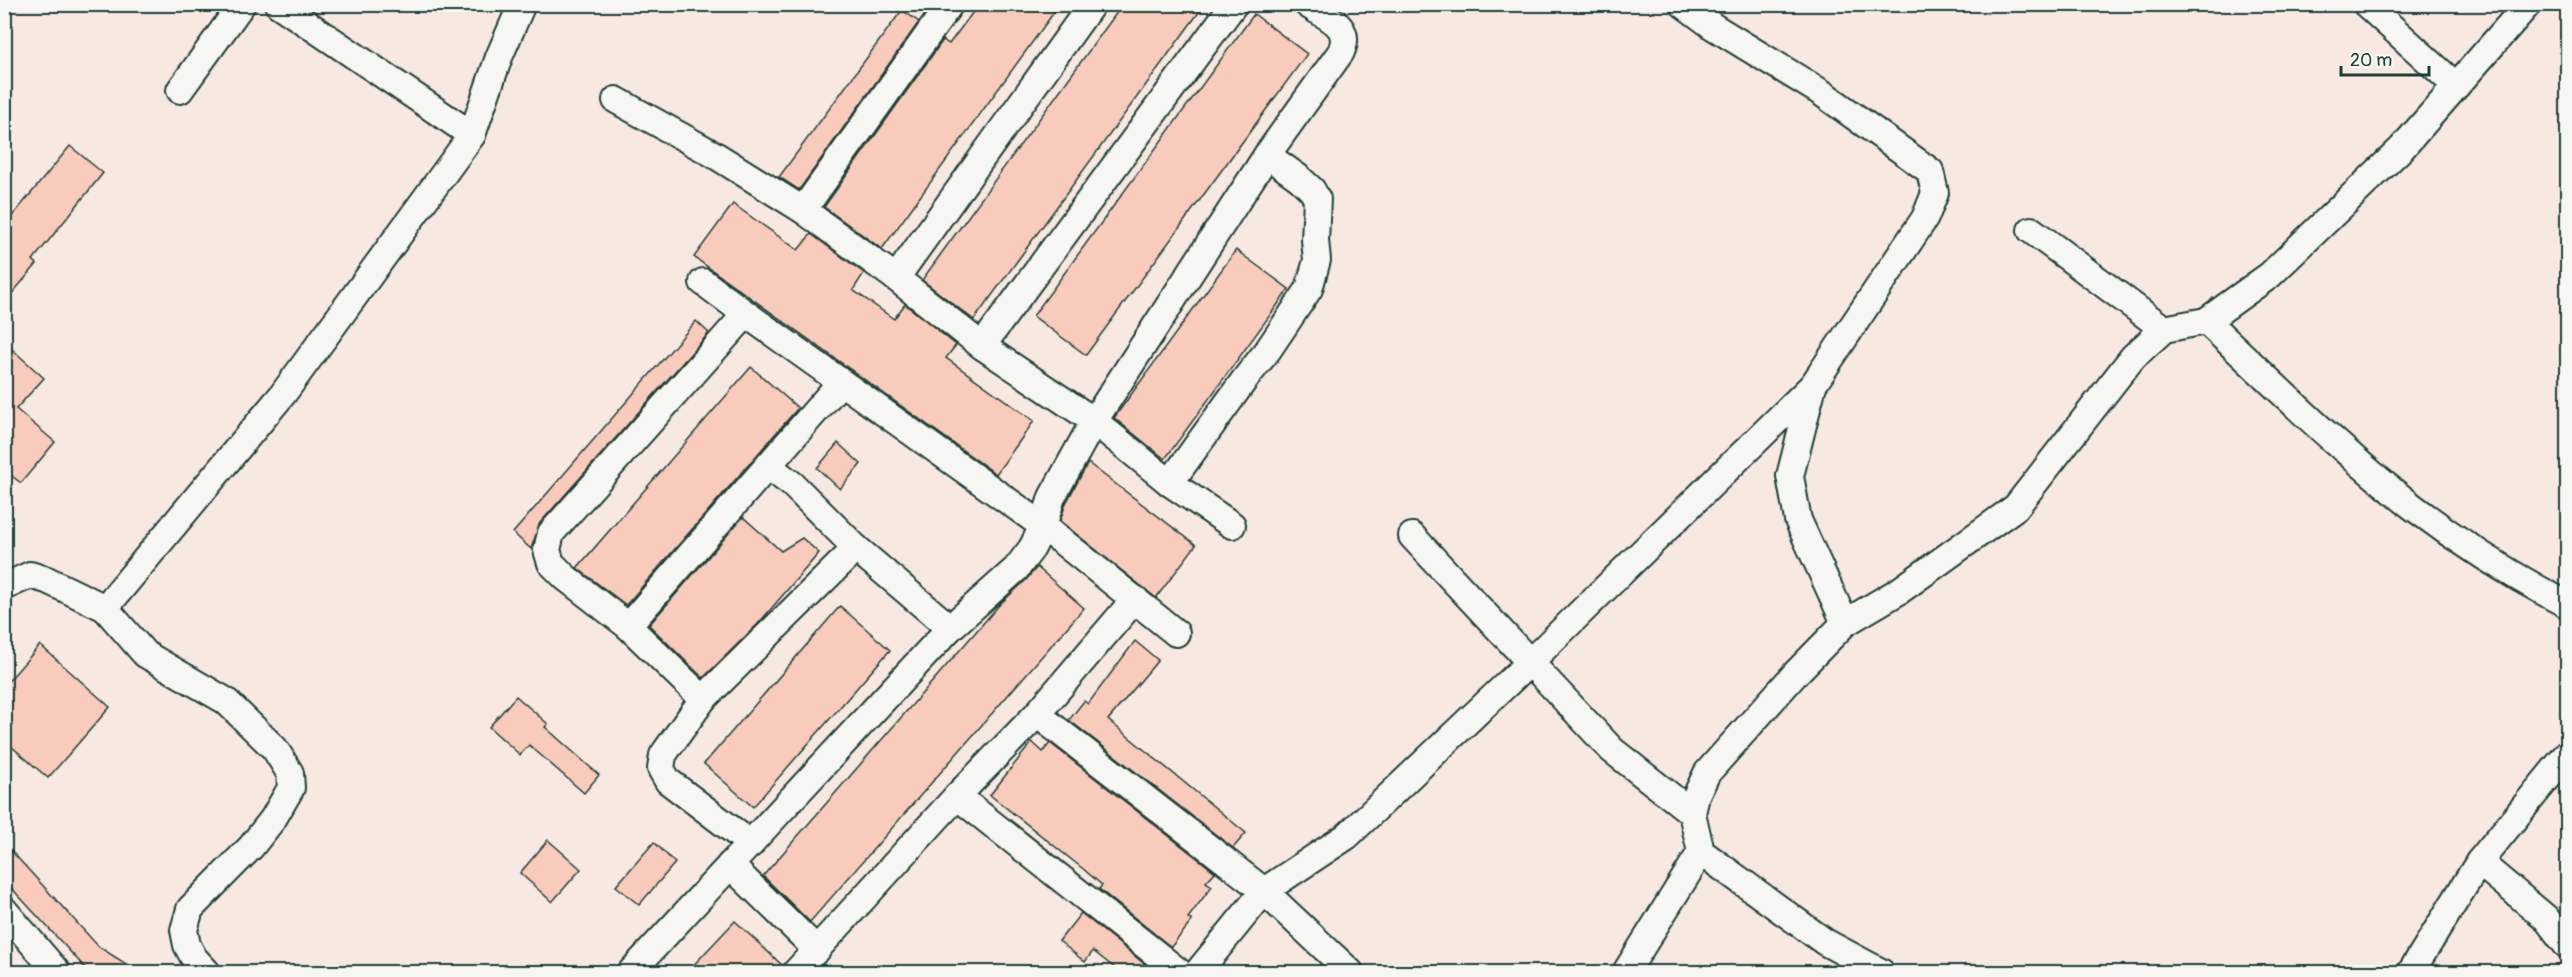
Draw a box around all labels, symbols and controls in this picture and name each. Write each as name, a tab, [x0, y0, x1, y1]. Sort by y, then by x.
scale bar	[2341, 39, 2430, 77]
text: 20 m	[2350, 49, 2392, 72]

